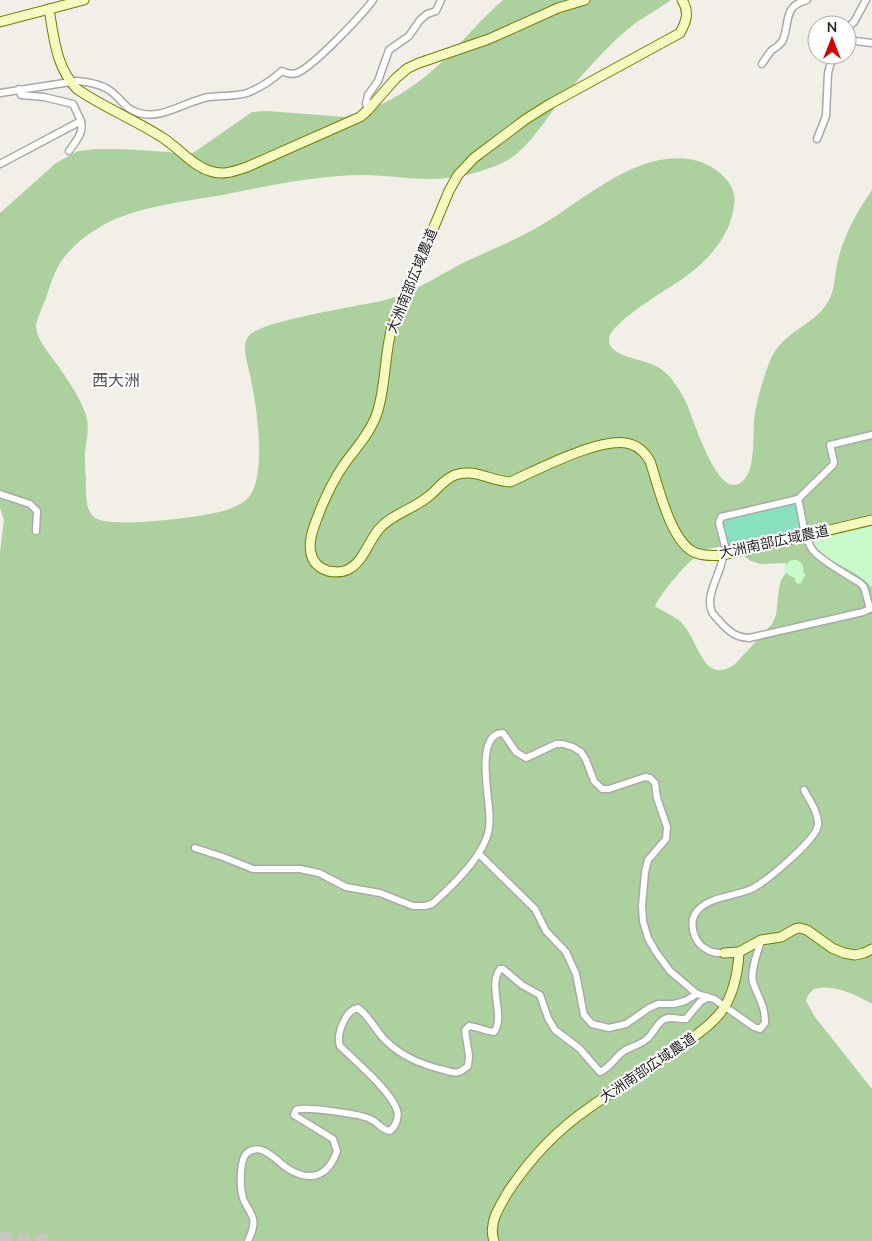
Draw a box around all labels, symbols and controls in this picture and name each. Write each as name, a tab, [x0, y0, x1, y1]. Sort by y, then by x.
north arrow	[807, 15, 857, 65]
text: N	[827, 18, 837, 37]
street label: 大洲南部広域農道	[382, 226, 442, 336]
district label: 西大洲	[92, 370, 140, 392]
street label: 大洲南部広域農道	[717, 521, 831, 563]
street label: 大洲南部広域農道	[596, 1029, 700, 1107]

